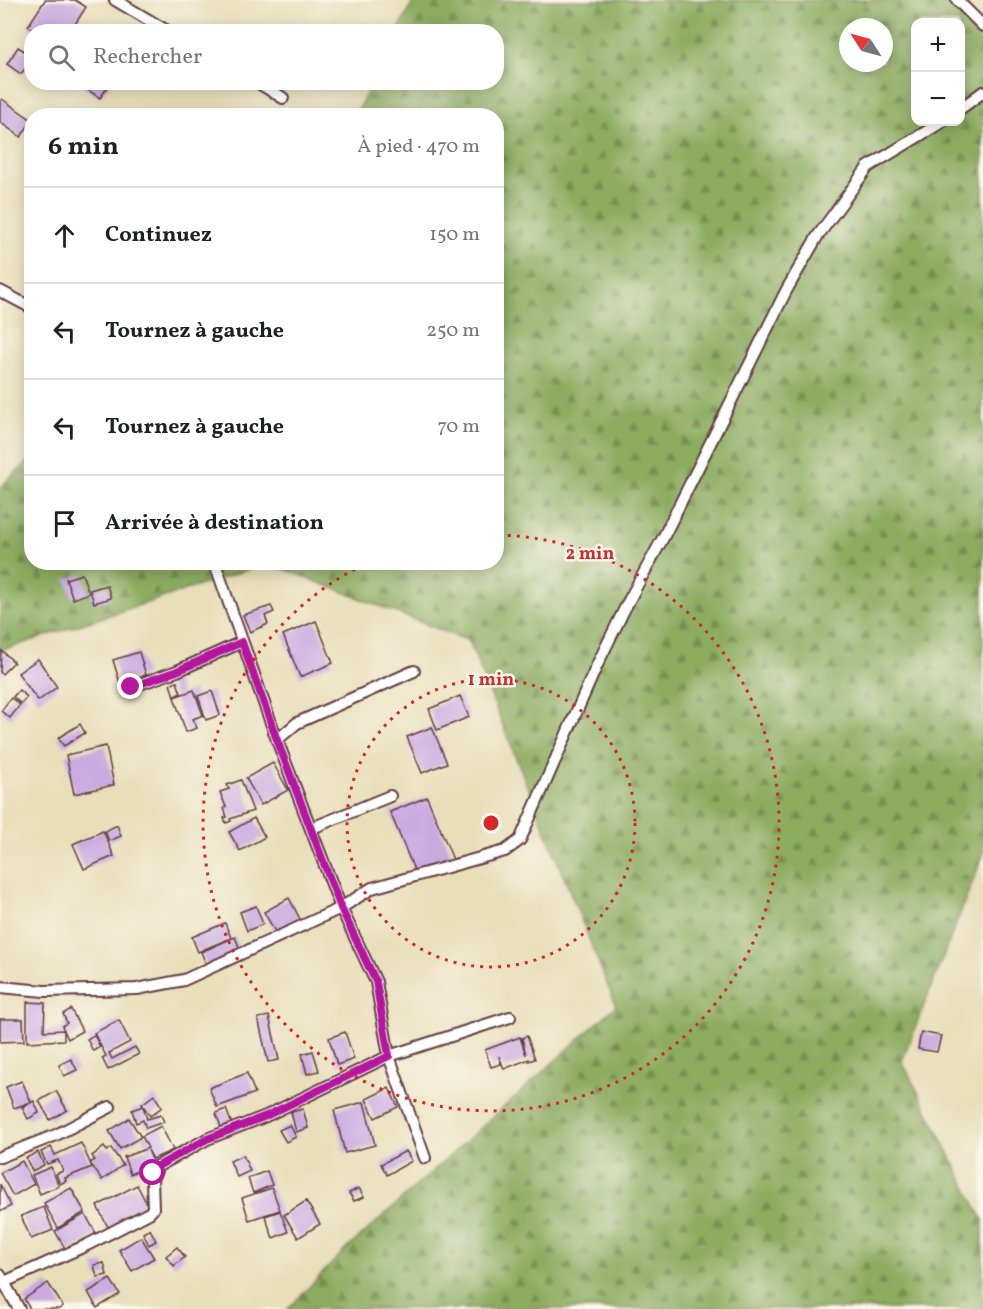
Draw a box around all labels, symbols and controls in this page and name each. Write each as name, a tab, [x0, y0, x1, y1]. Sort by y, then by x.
north arrow	[839, 18, 893, 72]
map controls	[911, 18, 965, 126]
button: +	[911, 18, 965, 72]
search box	[24, 24, 504, 90]
icon: search	[45, 41, 78, 74]
text: Rechercher	[93, 42, 202, 73]
button: −	[911, 72, 965, 126]
text: 6 min	[48, 129, 119, 165]
text: À pied · 470 m	[357, 133, 480, 161]
icon: ahead	[48, 219, 81, 252]
text: Continuez	[105, 220, 212, 251]
text: 150 m	[429, 221, 480, 249]
icon: left	[48, 315, 81, 348]
text: Tournez à gauche	[105, 316, 284, 347]
text: 250 m	[426, 317, 480, 345]
icon: left	[48, 411, 81, 444]
text: Tournez à gauche	[105, 412, 284, 443]
text: 70 m	[437, 413, 480, 441]
icon: arrive	[48, 507, 81, 540]
text: Arrivée à destination	[105, 508, 324, 539]
text: 2 min	[566, 542, 614, 567]
text: 1 min	[468, 668, 514, 693]
route end	[117, 673, 143, 699]
centre of rings	[481, 813, 501, 833]
route start	[139, 1159, 165, 1185]

